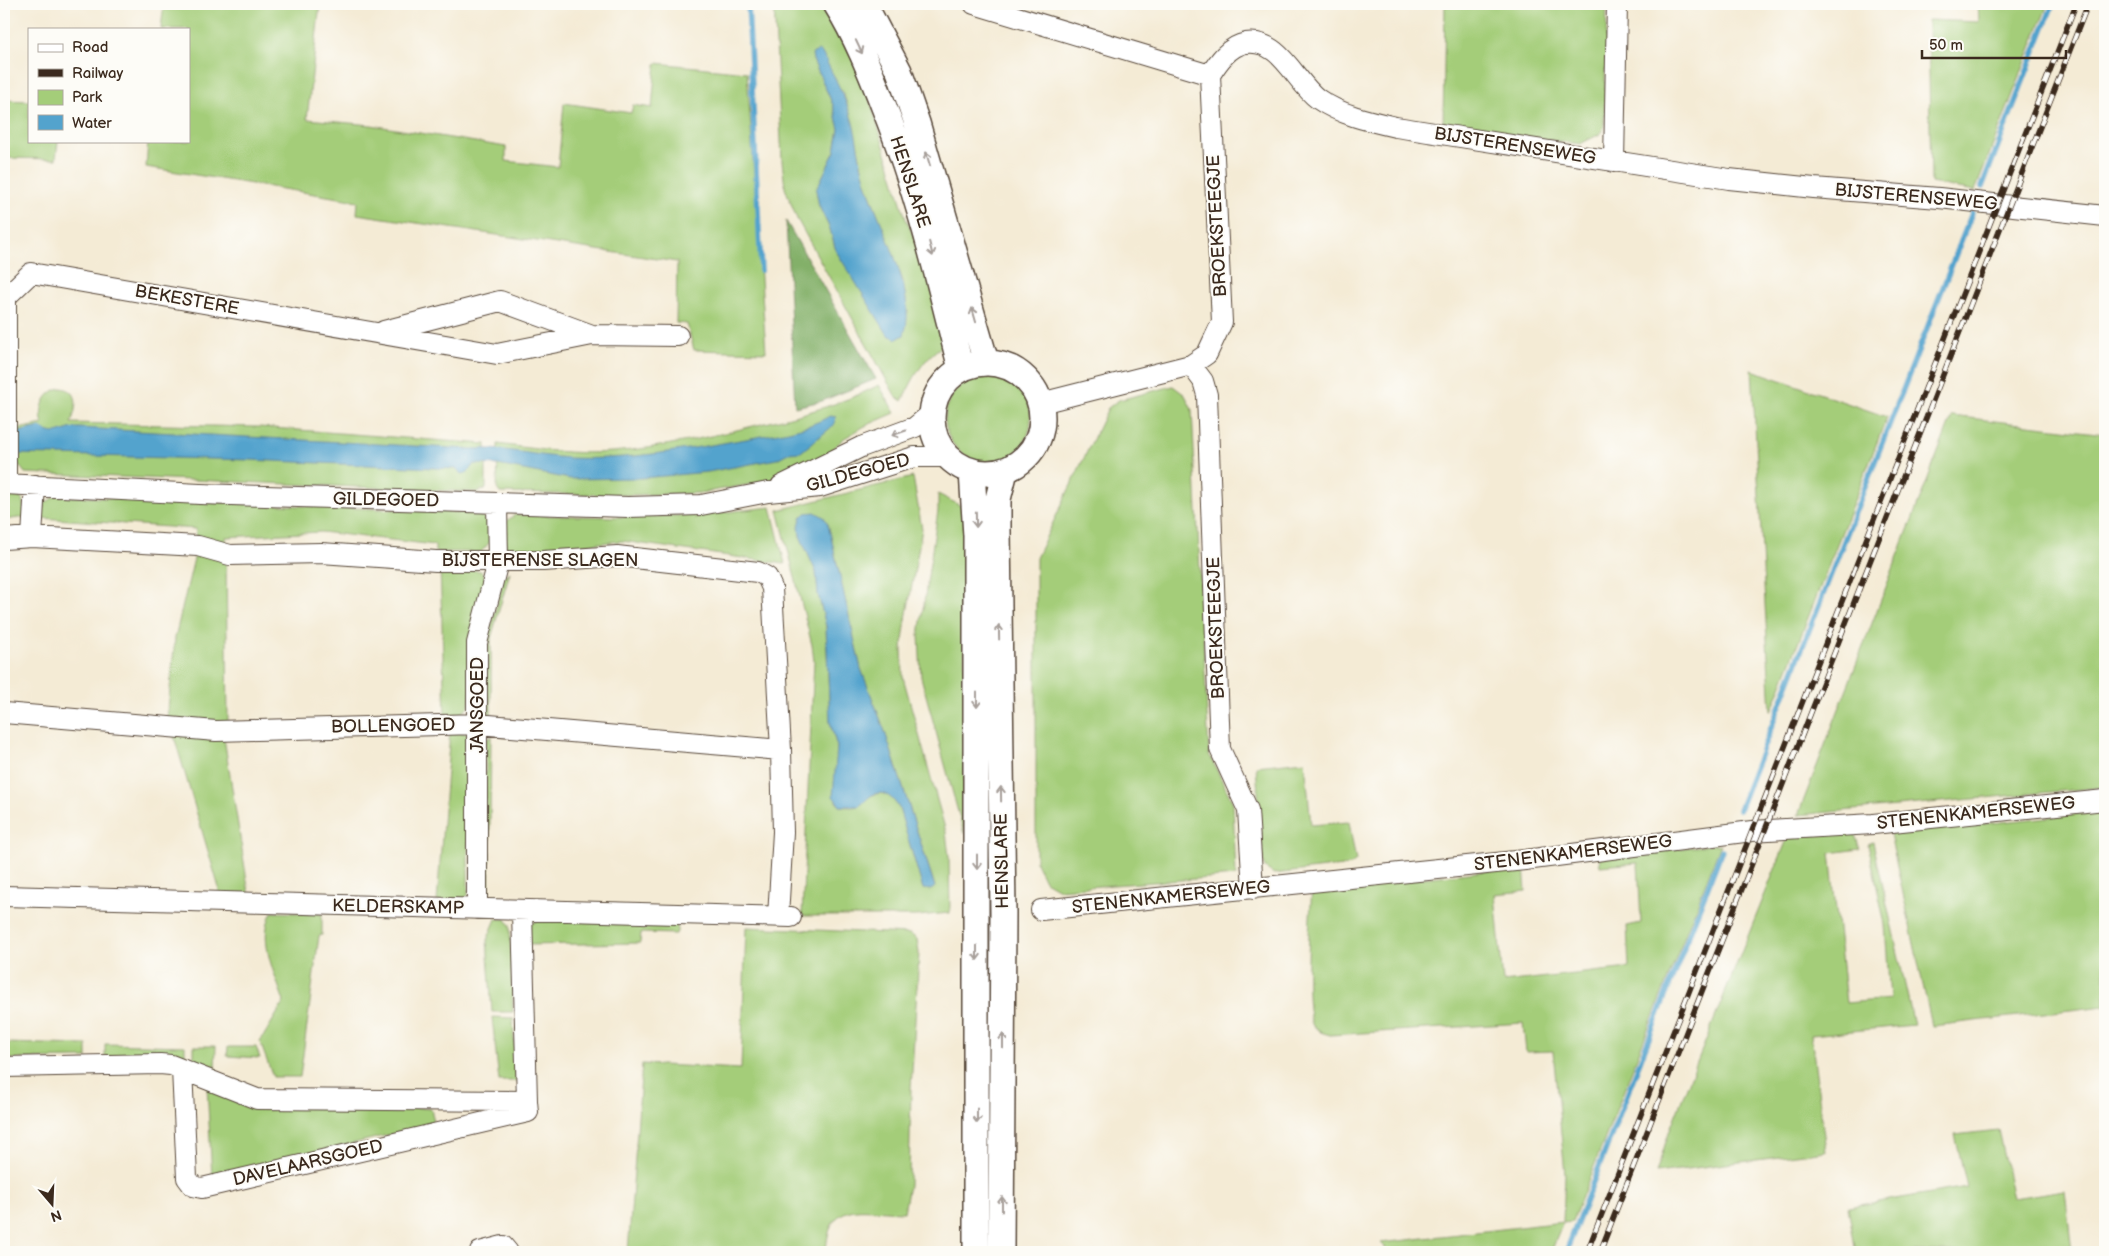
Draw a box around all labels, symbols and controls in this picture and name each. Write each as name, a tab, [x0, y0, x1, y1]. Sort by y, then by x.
legend	[28, 28, 190, 142]
scale bar	[1922, 28, 2065, 60]
text: 50 m	[1929, 36, 1963, 55]
text: Road	[72, 38, 108, 57]
one-way arrow	[854, 39, 864, 54]
text: Railway	[72, 64, 123, 83]
text: Park	[72, 88, 103, 107]
text: Water	[72, 114, 112, 133]
street label: BIJSTERENSEWEG	[1433, 123, 1597, 169]
street label: HENSLARE	[885, 133, 935, 231]
one-way arrow	[923, 151, 933, 167]
street label: BROEKSTEEGJE	[1203, 154, 1231, 298]
street label: BIJSTERENSEWEG	[1834, 179, 1998, 215]
one-way arrow	[927, 240, 936, 256]
street label: BEKESTERE	[133, 280, 241, 320]
one-way arrow	[968, 308, 978, 324]
one-way arrow	[891, 429, 907, 438]
street label: GILDEGOED	[804, 449, 912, 497]
street label: GILDEGOED	[333, 489, 439, 511]
one-way arrow	[971, 511, 981, 527]
street label: BIJSTERENSE SLAGEN	[442, 550, 638, 571]
street label: BROEKSTEEGJE	[1203, 556, 1229, 699]
one-way arrow	[995, 624, 1004, 640]
street label: JANSGOED	[467, 657, 488, 753]
one-way arrow	[972, 691, 982, 707]
street label: BOLLENGOED	[331, 714, 455, 738]
one-way arrow	[997, 786, 1006, 802]
street label: STENENKAMERSEWEG	[1876, 792, 2076, 834]
street label: HENSLARE	[991, 813, 1013, 909]
street label: STENENKAMERSEWEG	[1473, 830, 1673, 876]
one-way arrow	[972, 854, 982, 870]
street label: STENENKAMERSEWEG	[1071, 876, 1271, 918]
street label: KELDERSKAMP	[332, 895, 465, 919]
one-way arrow	[972, 945, 982, 961]
one-way arrow	[998, 1033, 1008, 1050]
one-way arrow	[972, 1108, 982, 1124]
street label: DAVELAARSGOED	[231, 1136, 385, 1190]
north arrow	[28, 1178, 78, 1228]
one-way arrow	[997, 1196, 1007, 1212]
text: N	[48, 1206, 64, 1226]

